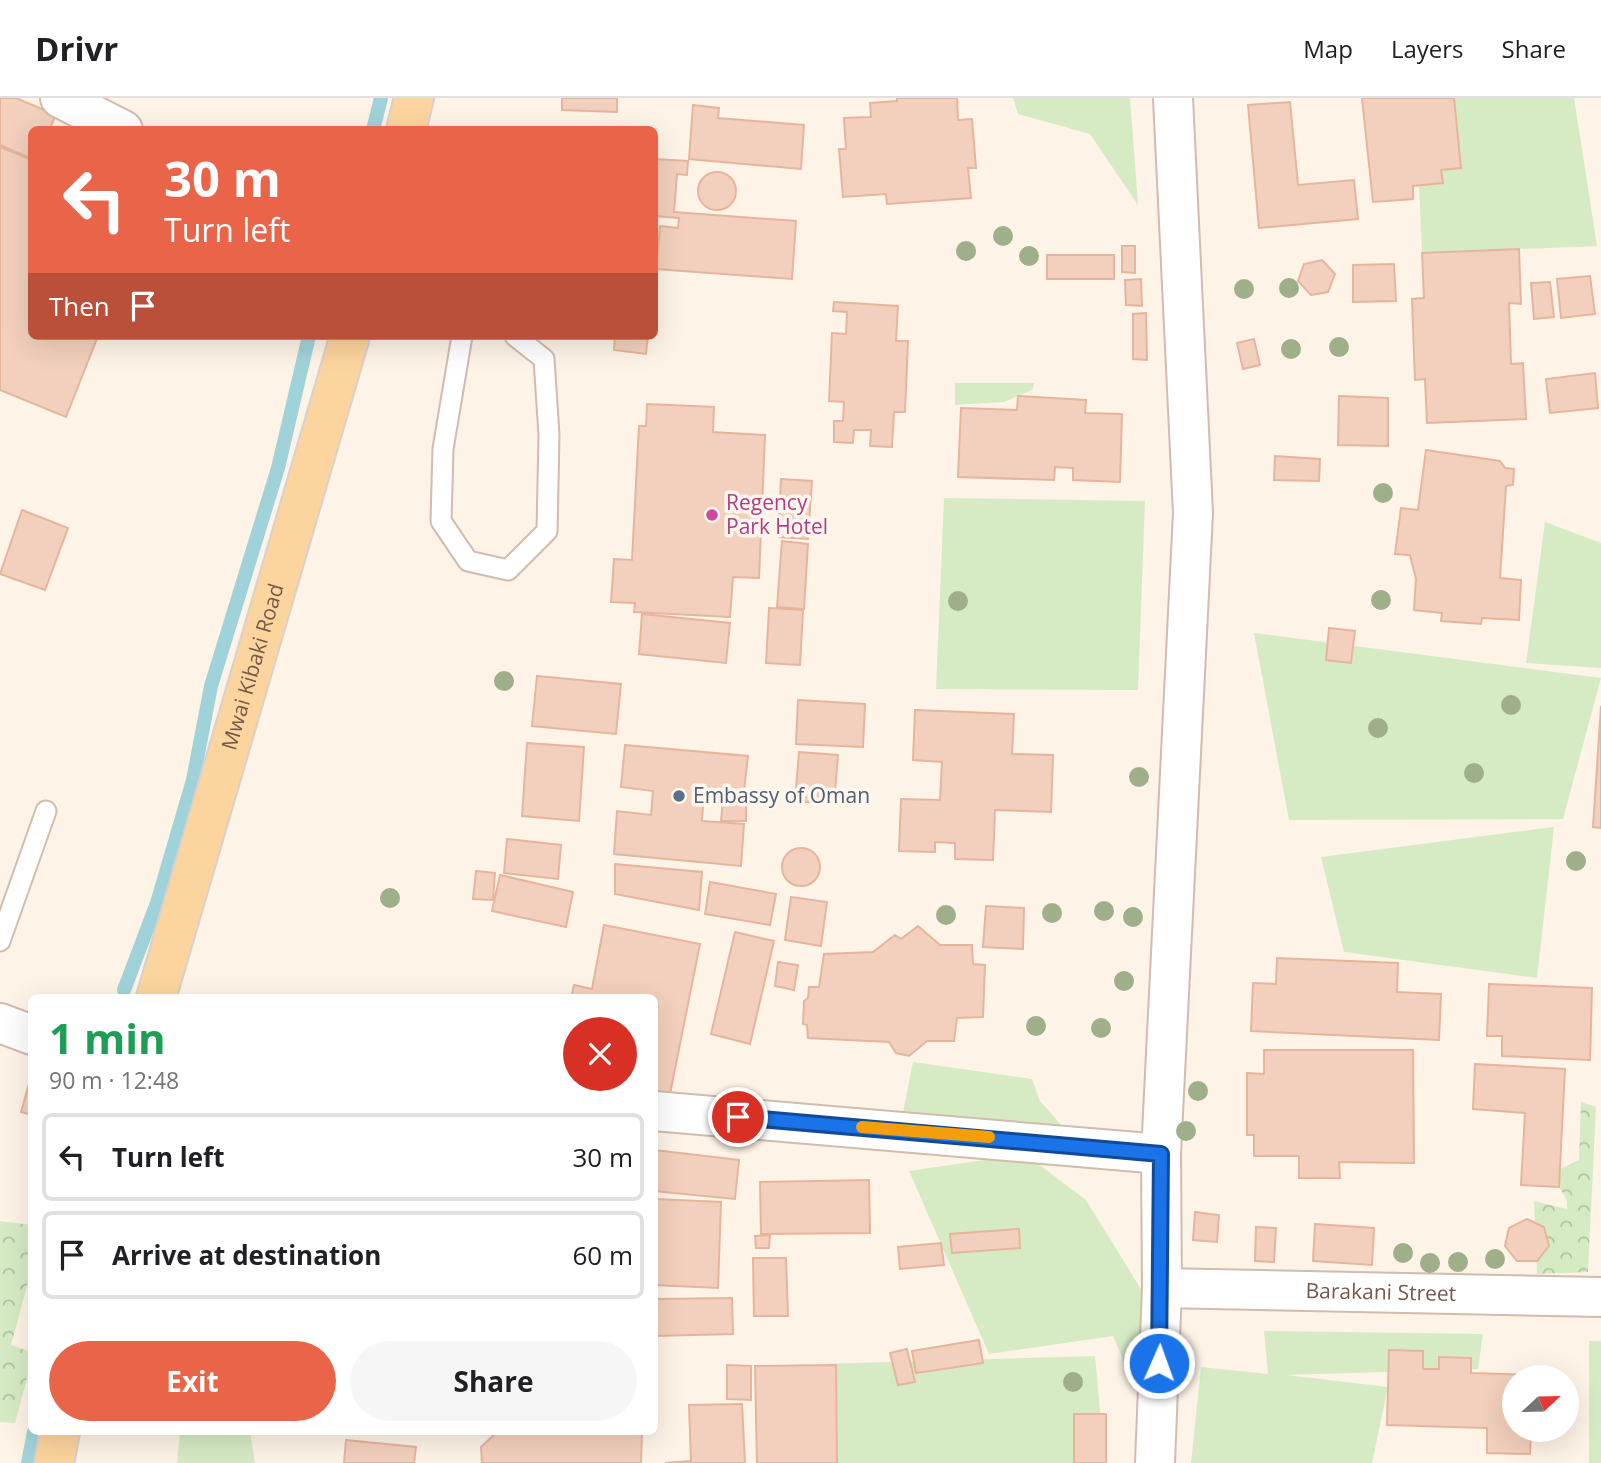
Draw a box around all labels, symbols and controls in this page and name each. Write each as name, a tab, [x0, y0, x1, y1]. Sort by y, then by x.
text: Drivr	[35, 26, 118, 71]
text: Map	[1303, 32, 1353, 65]
text: Layers	[1391, 32, 1464, 65]
text: Share	[1502, 32, 1566, 65]
text: 30 m	[164, 145, 281, 211]
icon: left	[49, 154, 140, 245]
text: Turn left	[164, 208, 290, 251]
icon: arrive	[124, 287, 162, 325]
text: Then	[49, 288, 110, 324]
place label: Regency Park Hotel	[726, 488, 828, 540]
marker: Regency Park Hotel	[704, 507, 720, 523]
street label: Mwai Kibaki Road	[214, 580, 290, 753]
place label: Embassy of Oman	[693, 781, 870, 809]
marker: Embassy of Oman	[671, 788, 687, 804]
text: 1 min	[49, 1009, 166, 1066]
button: close	[563, 1017, 637, 1091]
text: 90 m · 12:48	[49, 1064, 179, 1096]
pin	[708, 1087, 768, 1147]
icon: arrive	[719, 1098, 757, 1136]
icon: left	[53, 1138, 91, 1176]
text: Turn left	[112, 1139, 224, 1175]
text: 30 m	[572, 1139, 633, 1175]
icon: arrive	[53, 1236, 91, 1274]
text: Arrive at destination	[112, 1237, 381, 1273]
text: 60 m	[572, 1237, 633, 1273]
street label: Barakani Street	[1305, 1276, 1457, 1307]
position arrow	[1122, 1326, 1196, 1400]
button: Exit	[49, 1341, 336, 1421]
button: Share	[350, 1341, 637, 1421]
north arrow	[1502, 1365, 1578, 1442]
map controls	[1502, 1365, 1579, 1442]

